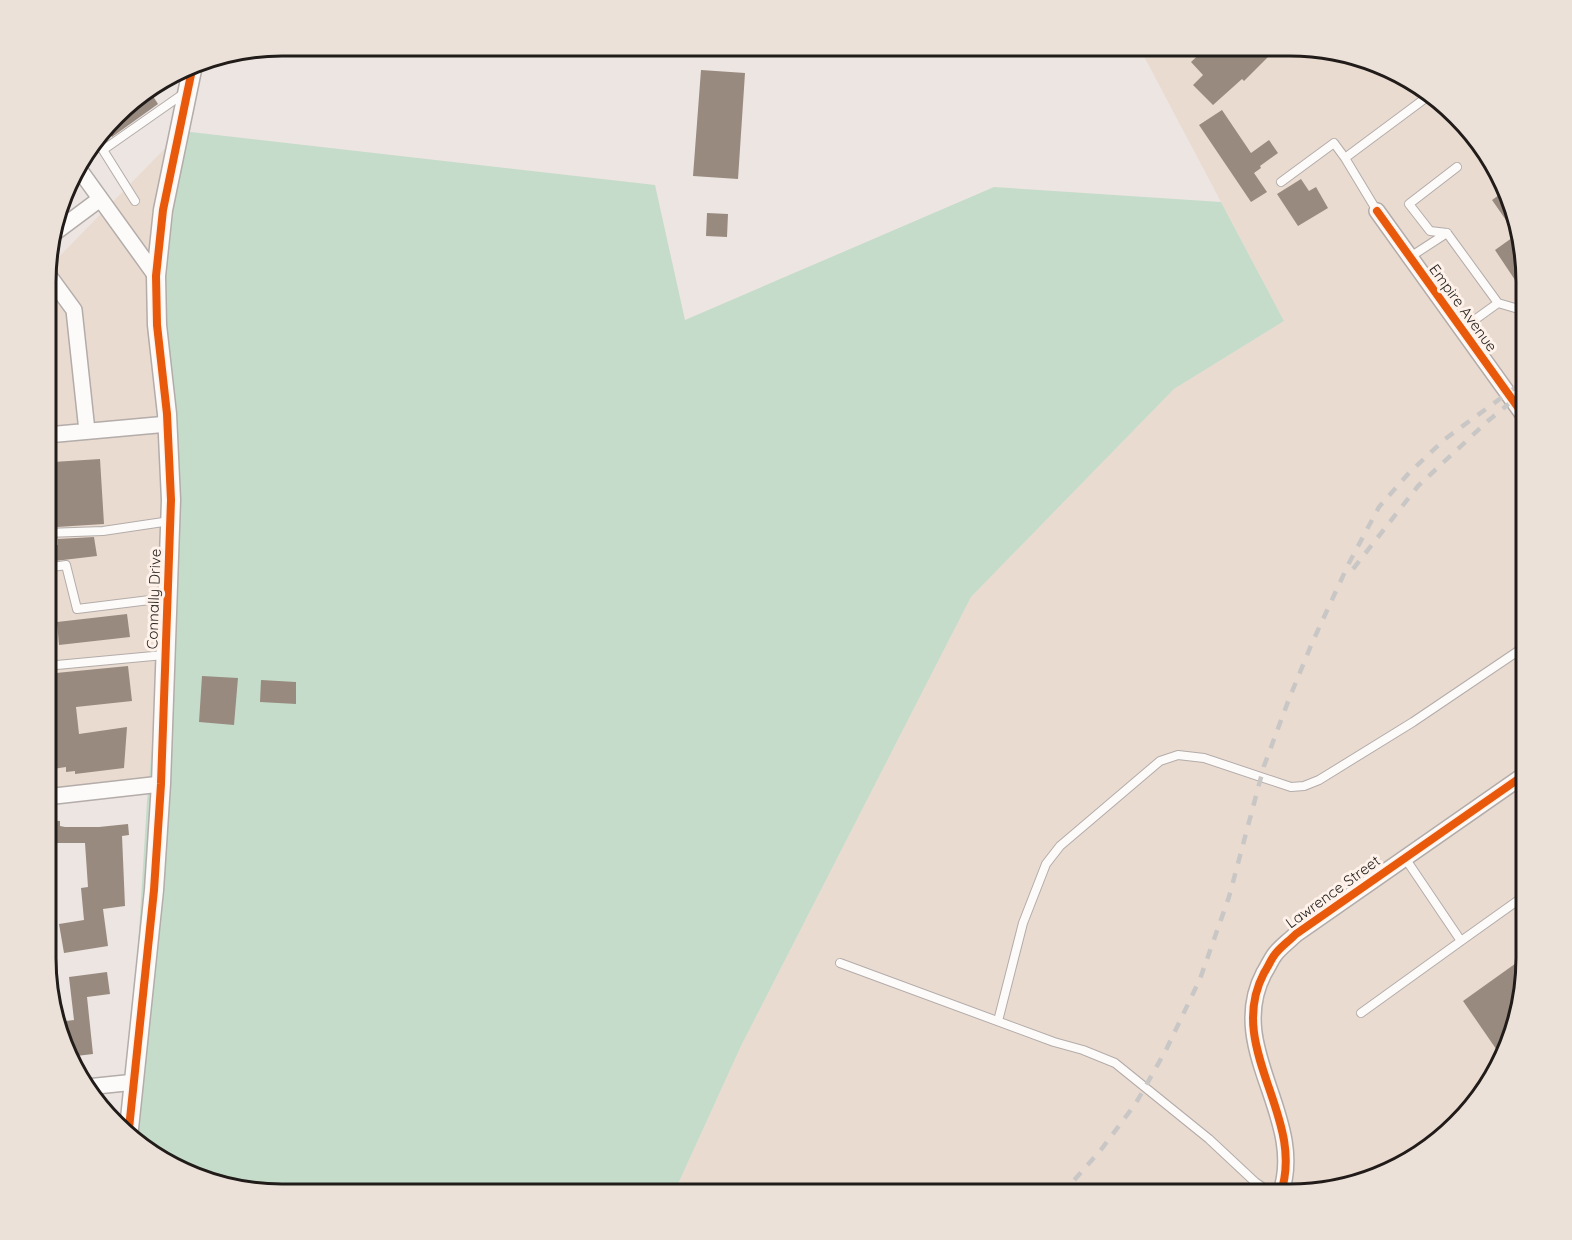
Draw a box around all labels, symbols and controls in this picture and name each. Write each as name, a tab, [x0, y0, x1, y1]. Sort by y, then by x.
street label: Empire Avenue	[1425, 260, 1502, 355]
street label: Connally Drive	[142, 548, 165, 650]
street label: Lawrence Street	[1282, 851, 1384, 932]

